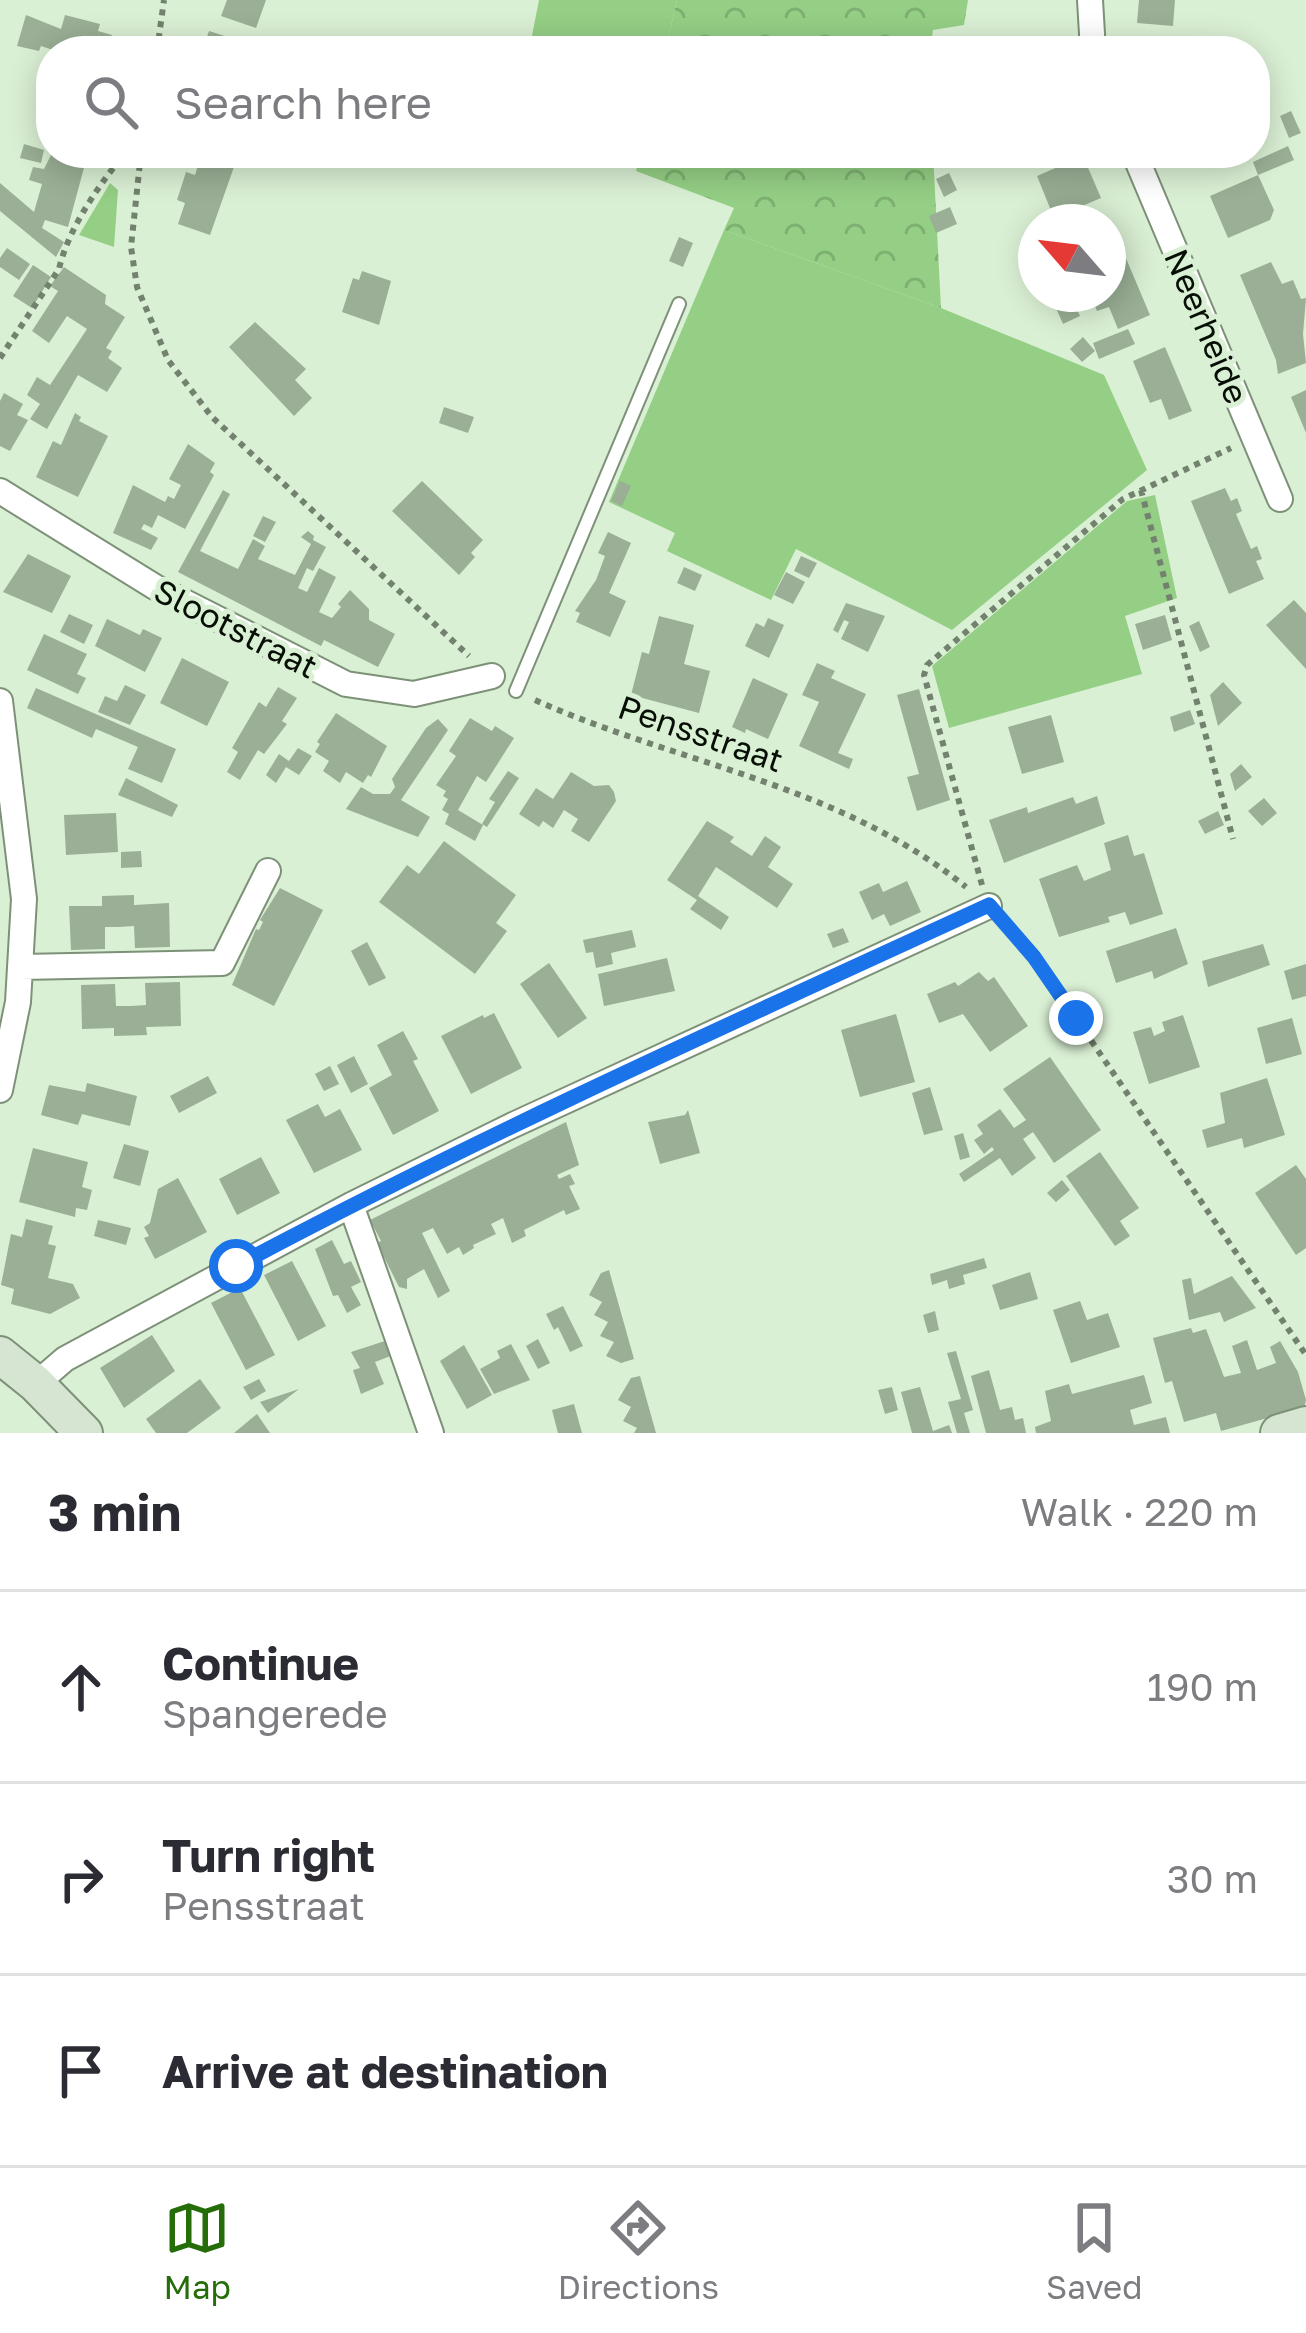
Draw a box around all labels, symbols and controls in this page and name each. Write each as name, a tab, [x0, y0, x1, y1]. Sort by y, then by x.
search box	[36, 36, 1270, 168]
icon: search	[78, 69, 144, 135]
text: Search here	[174, 75, 432, 129]
north arrow	[1018, 204, 1126, 312]
street label: Neerheide	[1157, 243, 1257, 409]
street label: Slootstraat	[148, 570, 324, 686]
street label: Pensstraat	[614, 687, 788, 779]
route end	[1049, 991, 1103, 1045]
route start	[209, 1239, 263, 1293]
text: 3 min	[48, 1481, 181, 1542]
text: Walk · 220 m	[1021, 1488, 1258, 1535]
text: Continue	[162, 1636, 359, 1690]
icon: ahead	[48, 1654, 114, 1720]
text: 190 m	[1147, 1663, 1258, 1710]
text: Spangerede	[162, 1690, 388, 1737]
text: Turn right	[162, 1828, 375, 1882]
icon: right	[48, 1846, 114, 1912]
text: 30 m	[1167, 1855, 1258, 1902]
text: Pensstraat	[162, 1882, 365, 1929]
icon: arrive	[48, 2038, 114, 2104]
text: Arrive at destination	[162, 2044, 608, 2098]
tab: Map	[164, 2195, 231, 2306]
tab: Directions	[558, 2195, 719, 2306]
tab: Saved	[1046, 2195, 1142, 2306]

